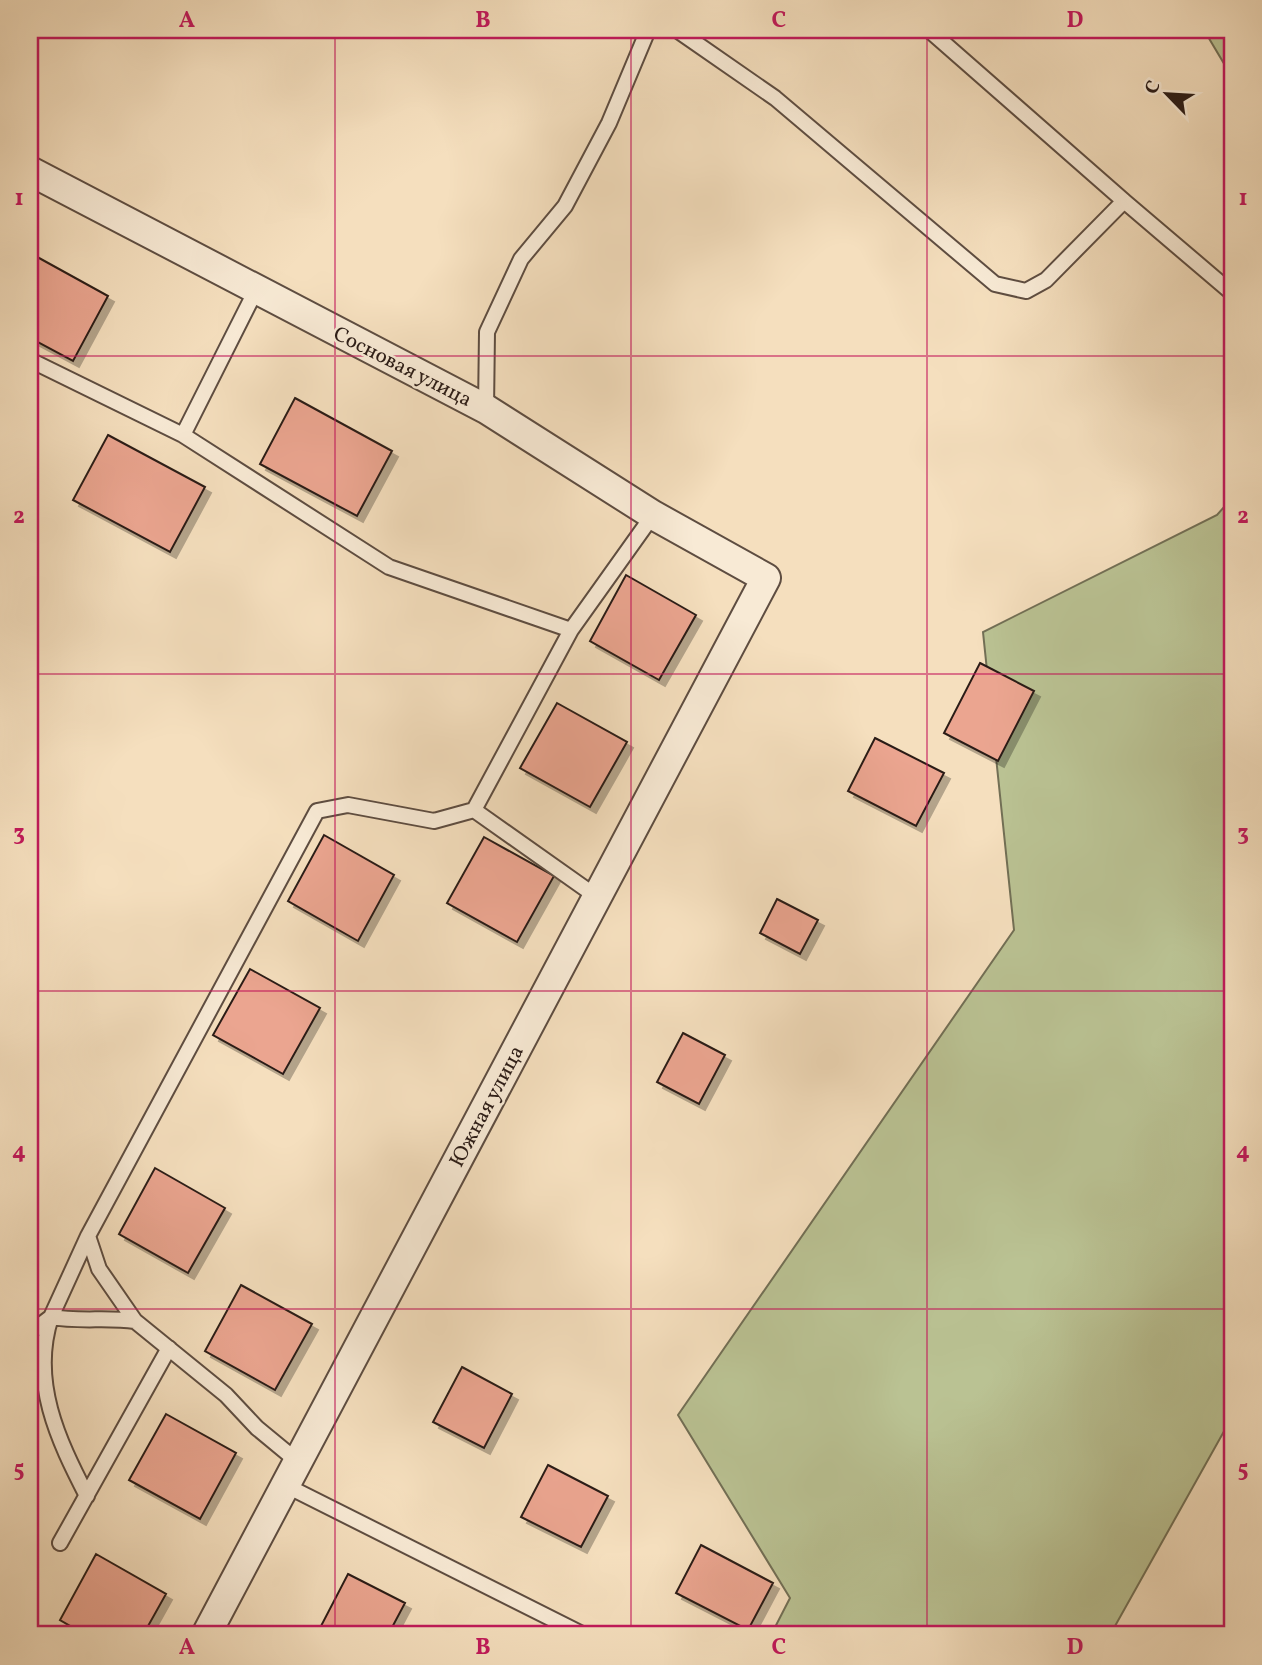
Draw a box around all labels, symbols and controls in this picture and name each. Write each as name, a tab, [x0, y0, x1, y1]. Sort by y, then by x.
text: A	[179, 5, 195, 37]
text: B	[475, 5, 491, 37]
text: C	[772, 5, 786, 37]
text: D	[1067, 5, 1084, 37]
north arrow	[1132, 60, 1202, 130]
text: С	[1139, 77, 1168, 99]
text: 1	[14, 183, 24, 215]
text: 1	[1238, 183, 1248, 215]
street label: Сосновая улица	[328, 320, 477, 415]
text: 2	[13, 501, 25, 533]
text: 2	[1237, 501, 1249, 533]
text: 3	[13, 818, 25, 850]
text: 3	[1237, 818, 1249, 850]
street label: Южная улица	[443, 1041, 532, 1173]
text: 4	[12, 1136, 26, 1168]
text: 4	[1236, 1136, 1250, 1168]
text: 5	[13, 1454, 25, 1486]
text: 5	[1237, 1454, 1249, 1486]
text: A	[179, 1632, 195, 1664]
text: B	[475, 1632, 491, 1664]
text: C	[772, 1632, 786, 1664]
text: D	[1067, 1632, 1084, 1664]

